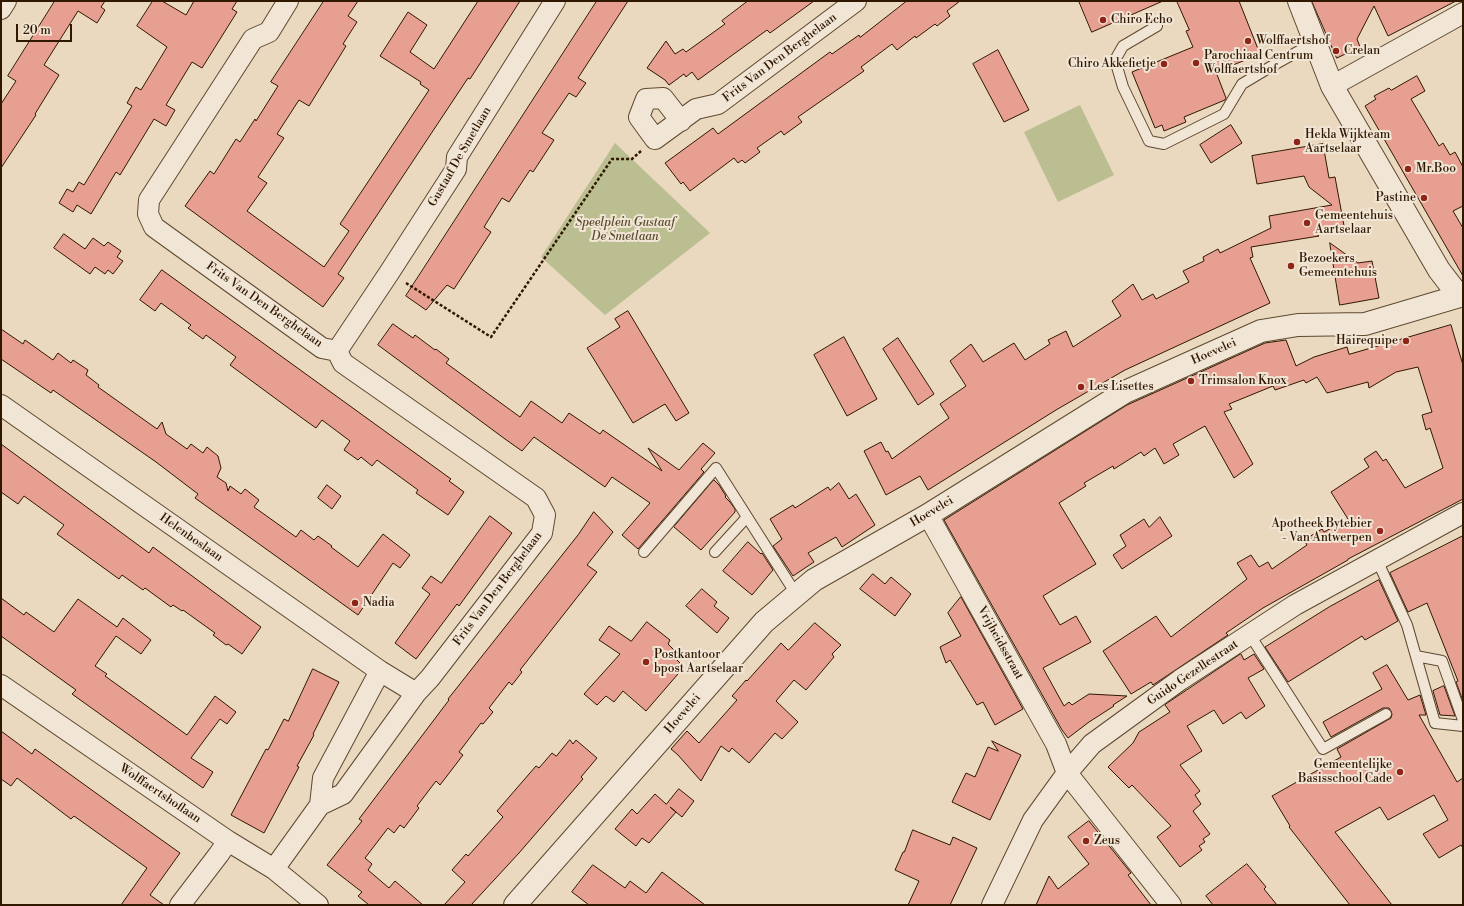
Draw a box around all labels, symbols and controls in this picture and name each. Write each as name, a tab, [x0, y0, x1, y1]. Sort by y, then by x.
street label: Frits Van Den Berghelaan	[720, 10, 840, 106]
place label: Chiro Echo	[1111, 13, 1173, 27]
marker: Chiro Echo	[1098, 15, 1108, 25]
scale bar	[18, 16, 74, 42]
text: 20 m	[23, 23, 51, 38]
place label: Wolffaertshof	[1256, 34, 1329, 48]
marker: Wolffaertshof	[1243, 36, 1253, 46]
place label: Crelan	[1344, 44, 1380, 58]
marker: Crelan	[1331, 46, 1341, 56]
place label: Parochiaal Centrum Wolffaertshof	[1204, 49, 1313, 77]
place label: Chiro Akkefietje	[1068, 57, 1156, 71]
marker: Parochiaal Centrum Wolffaertshof	[1191, 58, 1201, 68]
marker: Chiro Akkefietje	[1159, 59, 1169, 69]
street label: Gustaaf De Smetlaan	[426, 104, 494, 210]
place label: Hekla Wijkteam Aartselaar	[1305, 128, 1390, 156]
marker: Hekla Wijkteam Aartselaar	[1292, 137, 1302, 147]
place label: Mr.Boo	[1416, 162, 1456, 176]
marker: Mr.Boo	[1403, 164, 1413, 174]
place label: Pastine	[1376, 191, 1416, 205]
marker: Pastine	[1419, 193, 1429, 203]
place label: Gemeentehuis Aartselaar	[1315, 209, 1393, 237]
park label: Speelplein Gustaaf De Smetlaan	[575, 216, 675, 244]
marker: Gemeentehuis Aartselaar	[1302, 218, 1312, 228]
place label: Bezoekers Gemeentehuis	[1299, 252, 1377, 280]
street label: Frits Van Den Berghelaan	[203, 259, 325, 351]
marker: Bezoekers Gemeentehuis	[1286, 261, 1296, 271]
place label: Hairequipe	[1336, 334, 1398, 348]
street label: Hoevelei	[1189, 336, 1239, 368]
marker: Hairequipe	[1401, 336, 1411, 346]
place label: Trimsalon Knox	[1199, 374, 1287, 388]
marker: Trimsalon Knox	[1186, 376, 1196, 386]
place label: Les Lisettes	[1089, 380, 1154, 394]
marker: Les Lisettes	[1076, 382, 1086, 392]
street label: Hoevelei	[908, 494, 956, 530]
street label: Helenboslaan	[157, 511, 225, 565]
place label: Apotheek Bytebier - Van Antwerpen	[1272, 517, 1372, 545]
marker: Apotheek Bytebier - Van Antwerpen	[1375, 526, 1385, 536]
street label: Frits Van Den Berghelaan	[450, 529, 546, 649]
place label: Nadia	[363, 596, 395, 610]
marker: Nadia	[350, 598, 360, 608]
street label: Vrijheidsstraat	[974, 604, 1026, 682]
street label: Guido Gezellestraat	[1145, 637, 1241, 709]
place label: Postkantoor bpost Aartselaar	[654, 648, 743, 676]
marker: Postkantoor bpost Aartselaar	[641, 657, 651, 667]
street label: Hoevelei	[662, 691, 704, 737]
place label: Gemeentelijke Basisschool Cade	[1298, 758, 1392, 786]
street label: Wolffaertshoflaan	[116, 761, 204, 827]
marker: Gemeentelijke Basisschool Cade	[1395, 767, 1405, 777]
place label: Zeus	[1094, 834, 1120, 848]
marker: Zeus	[1081, 836, 1091, 846]

